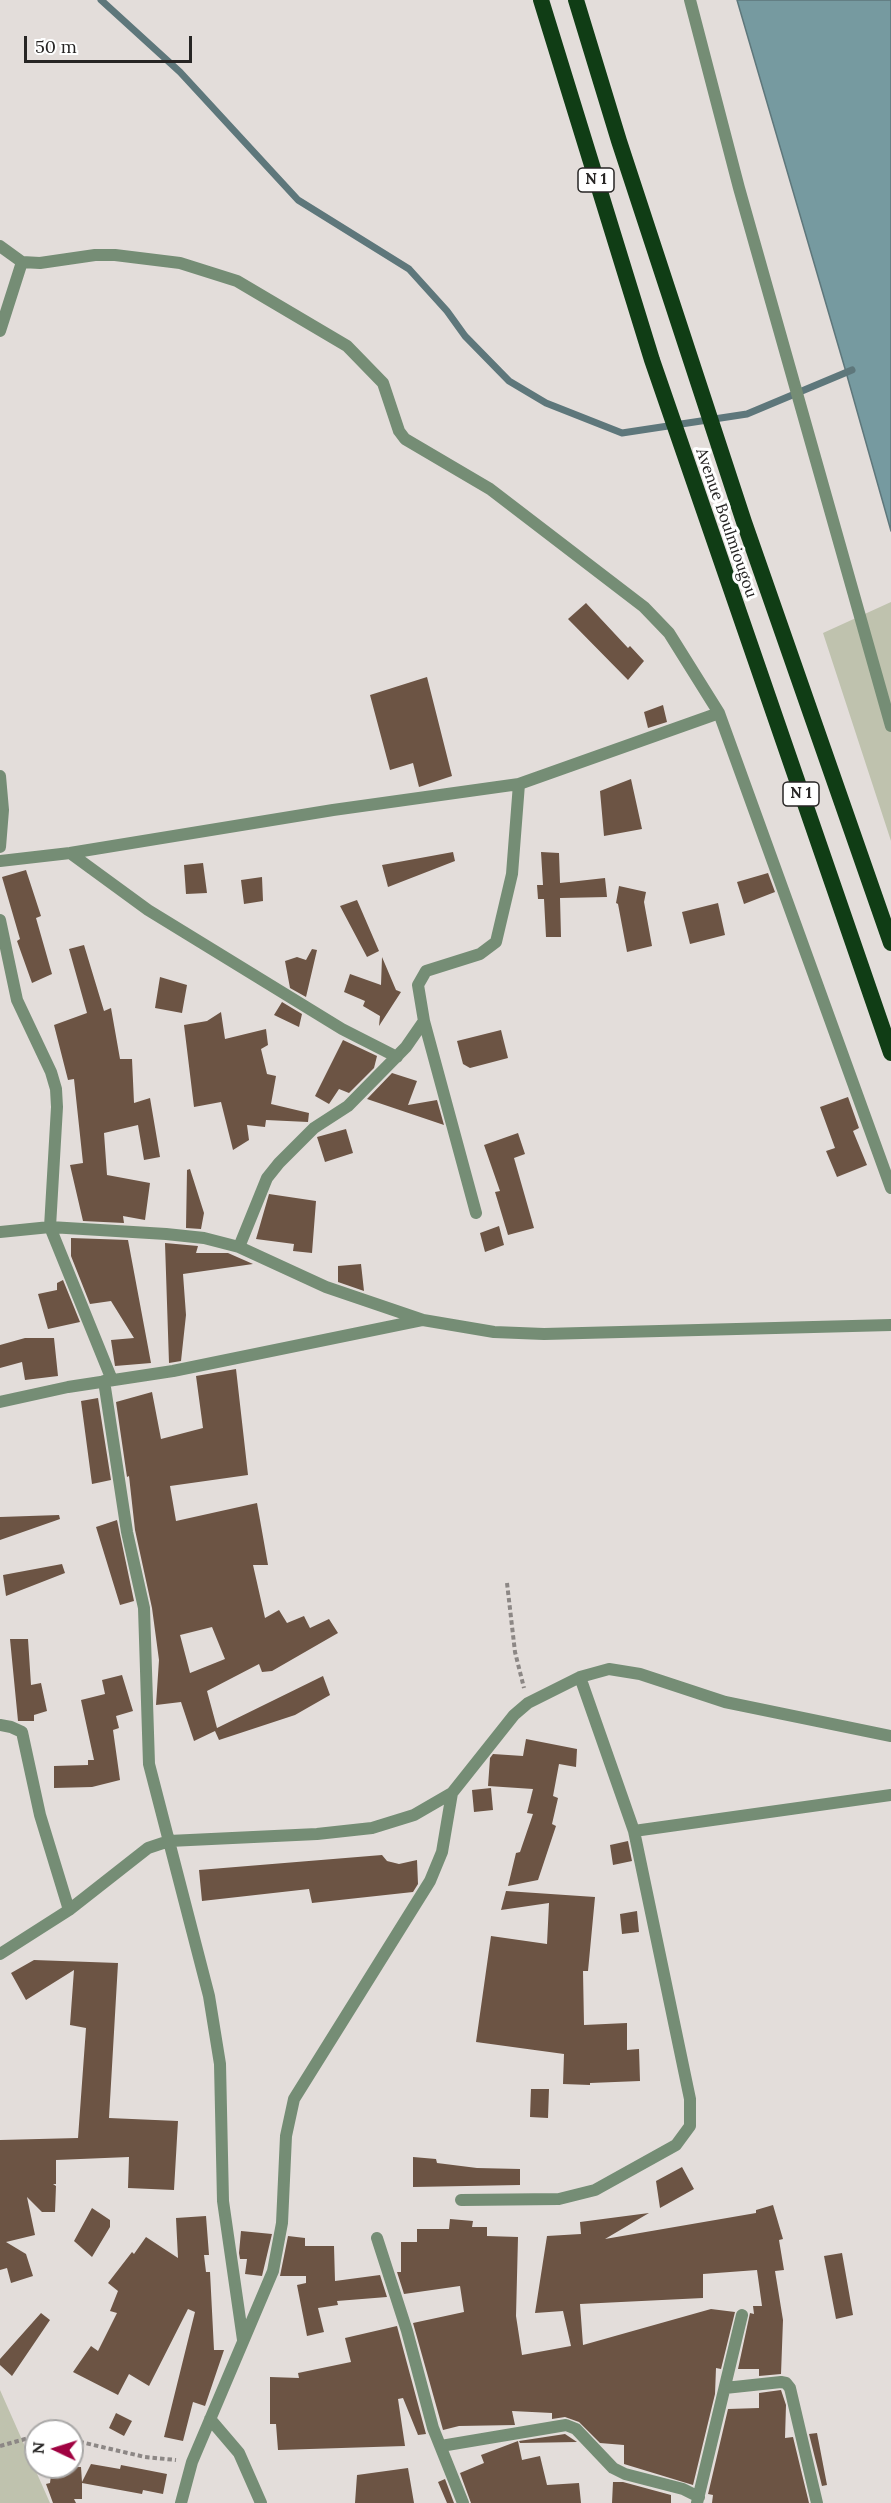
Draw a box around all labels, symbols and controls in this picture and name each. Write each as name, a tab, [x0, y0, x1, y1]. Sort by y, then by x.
scale bar	[27, 24, 195, 62]
text: 50 m	[35, 35, 77, 58]
road number: N 1	[578, 168, 614, 192]
street label: Avenue Boulmiougou	[691, 446, 761, 600]
road number: N 1	[783, 782, 819, 806]
north arrow	[24, 2419, 84, 2479]
text: N	[28, 2441, 48, 2455]

